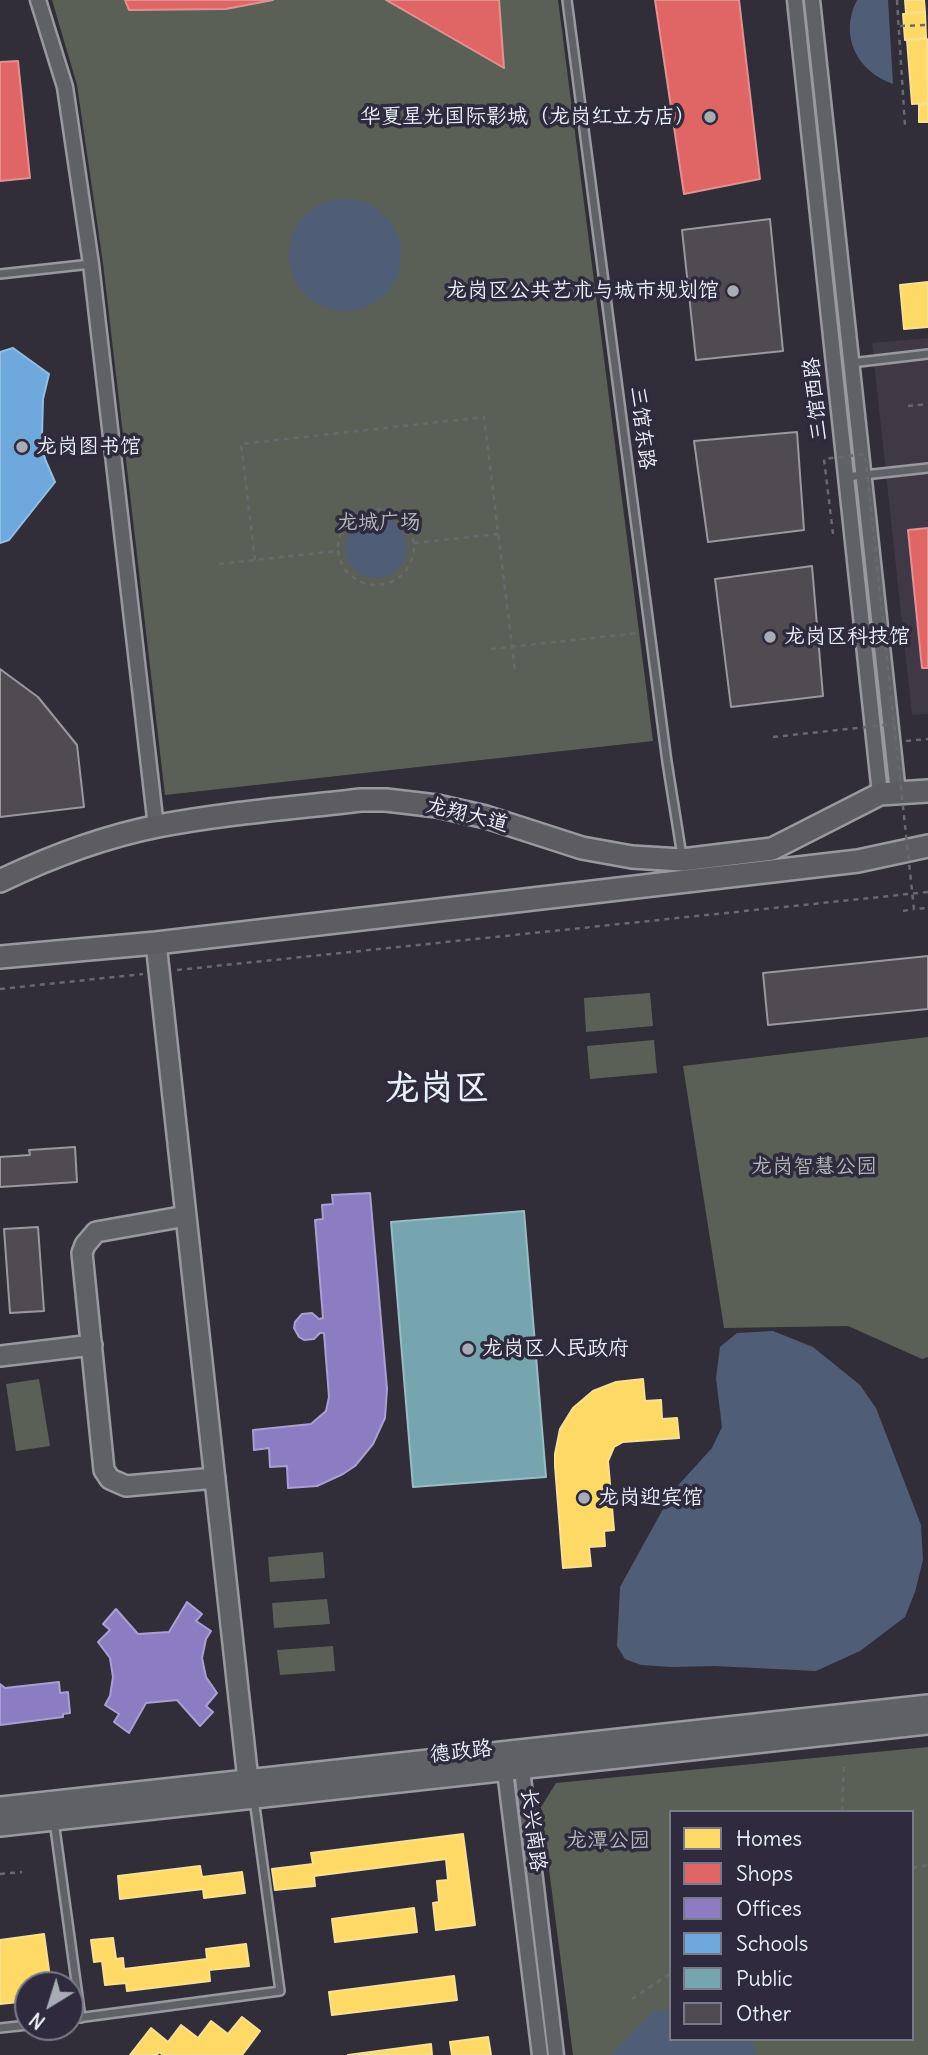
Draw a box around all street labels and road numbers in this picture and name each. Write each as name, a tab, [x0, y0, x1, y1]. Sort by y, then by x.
street label: 三馆西路	[799, 356, 833, 442]
street label: 三馆东路	[624, 385, 660, 471]
street label: 龙翔大道	[423, 793, 511, 837]
street label: 德政路	[428, 1736, 494, 1768]
street label: 长兴南路	[515, 1787, 551, 1873]

